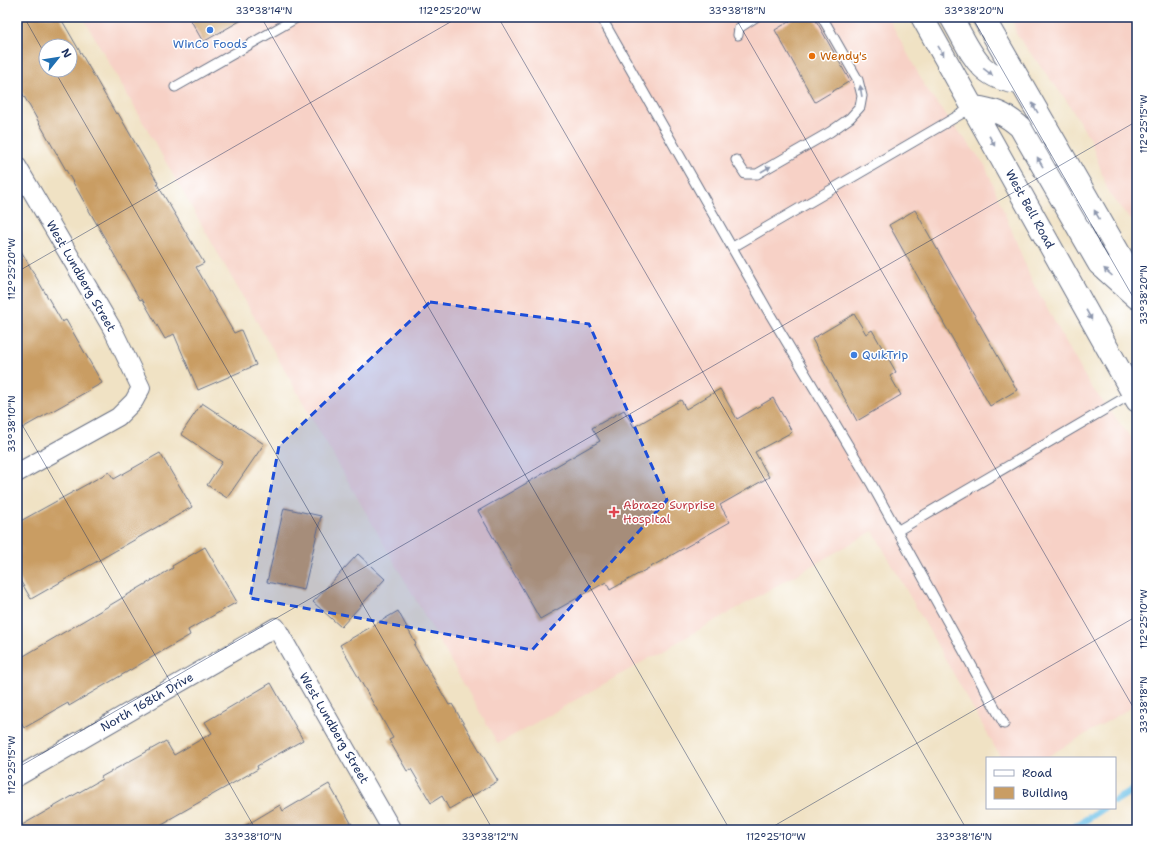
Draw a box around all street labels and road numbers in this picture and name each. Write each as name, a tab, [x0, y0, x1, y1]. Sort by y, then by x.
street label: West Bell Road	[1002, 167, 1058, 252]
street label: West Lundberg Street	[43, 217, 119, 335]
street label: North 168th Drive	[98, 669, 197, 735]
street label: West Lundberg Street	[296, 669, 372, 787]

